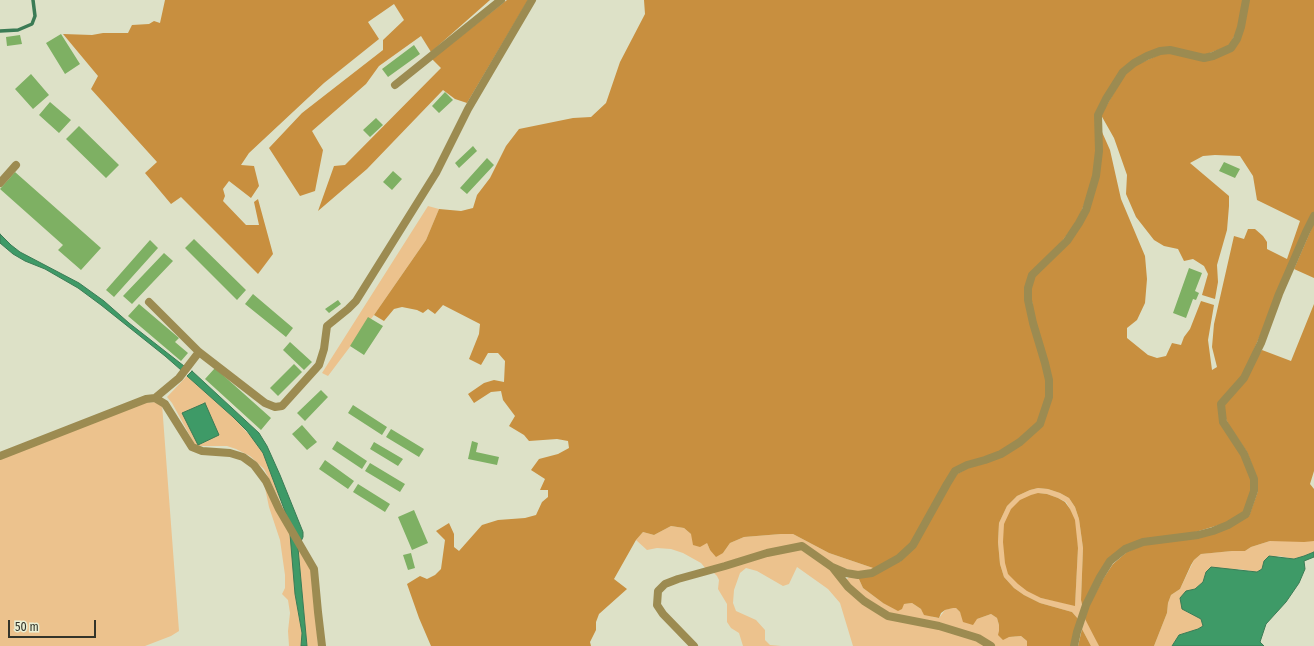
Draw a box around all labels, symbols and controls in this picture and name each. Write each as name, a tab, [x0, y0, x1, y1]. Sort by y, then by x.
scale bar	[10, 612, 98, 638]
text: 50 m	[15, 620, 39, 634]

